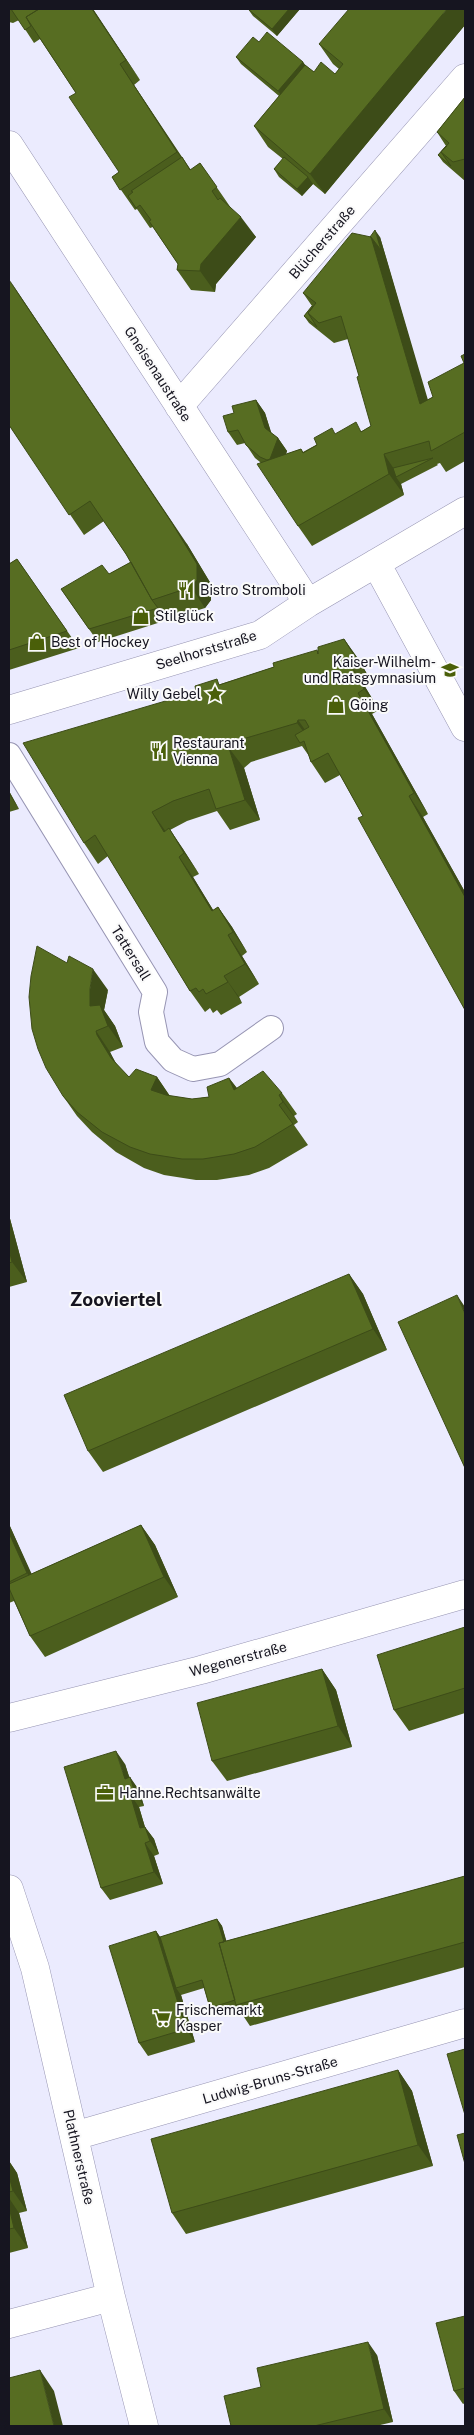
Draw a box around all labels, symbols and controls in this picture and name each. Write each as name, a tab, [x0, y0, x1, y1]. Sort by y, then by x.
street label: Blücherstraße	[286, 202, 358, 282]
street label: Gneisenaustraße	[121, 323, 195, 425]
restaurant icon: Bistro Stromboli	[176, 580, 196, 600]
place label: Bistro Stromboli	[200, 582, 306, 598]
shop icon: Stilglück	[131, 606, 151, 626]
place label: Stilglück	[155, 608, 214, 624]
street label: Seelhorststraße	[154, 627, 258, 673]
shop icon: Best of Hockey	[27, 632, 47, 652]
place label: Best of Hockey	[51, 634, 150, 650]
place label: Kaiser-Wilhelm- und Ratsgymnasium	[304, 654, 436, 686]
school or university icon: Kaiser-Wilhelm- und Ratsgymnasium	[440, 660, 460, 680]
place icon: Willy Gebel	[205, 684, 225, 704]
place label: Willy Gebel	[127, 686, 201, 702]
shop icon: Göing	[326, 695, 346, 715]
place label: Göing	[350, 697, 389, 713]
place label: Restaurant Vienna	[173, 735, 245, 767]
restaurant icon: Restaurant Vienna	[149, 741, 169, 761]
street label: Tattersall	[108, 923, 154, 983]
district label: Zooviertel	[70, 1288, 162, 1310]
street label: Wegenerstraße	[188, 1638, 288, 1680]
office icon: Hahne.Rechtsanwälte	[95, 1783, 115, 1803]
place label: Hahne.Rechtsanwälte	[119, 1785, 261, 1801]
place label: Frischemarkt Kasper	[176, 2002, 262, 2034]
supermarket icon: Frischemarkt Kasper	[152, 2008, 172, 2028]
street label: Ludwig-Bruns-Straße	[201, 2053, 339, 2107]
street label: Plathnerstraße	[60, 2108, 98, 2206]

